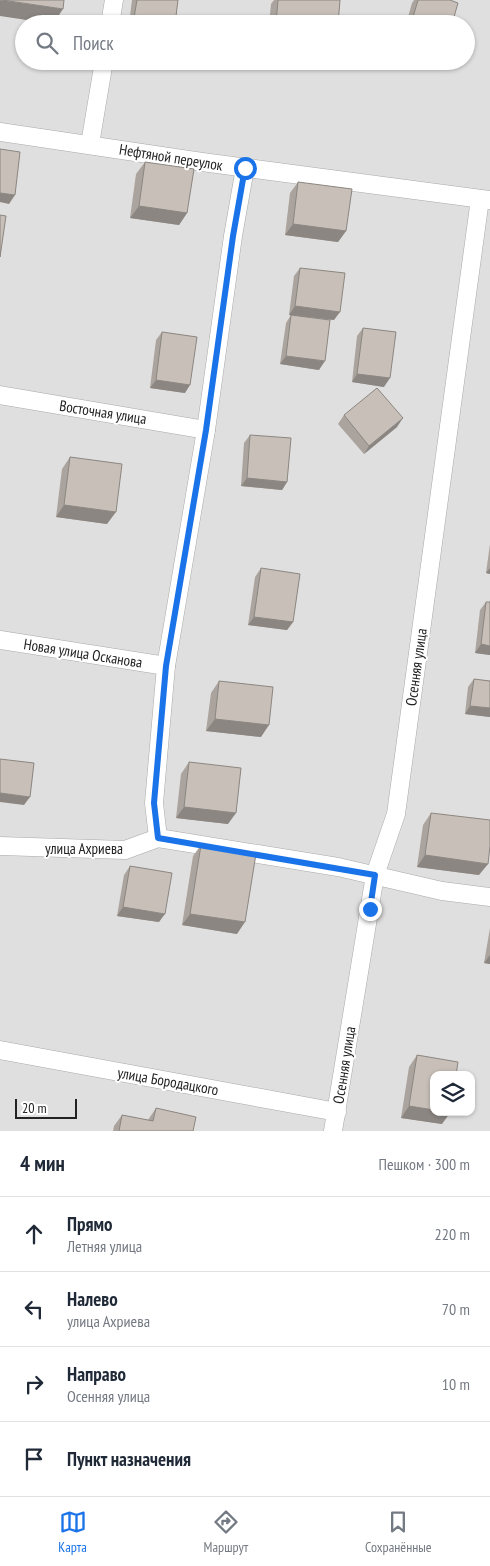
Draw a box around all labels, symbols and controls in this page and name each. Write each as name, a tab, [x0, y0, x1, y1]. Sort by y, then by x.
search box	[15, 15, 475, 70]
icon: search	[33, 29, 61, 57]
text: Поиск	[73, 31, 114, 55]
street label: Нефтяной переулок	[118, 139, 224, 175]
route start	[234, 157, 257, 180]
street label: Восточная улица	[58, 396, 148, 428]
street label: Осенняя улица	[401, 627, 431, 707]
street label: Новая улица Осканова	[22, 634, 144, 672]
street label: улица Ахриева	[45, 839, 123, 858]
route end	[359, 898, 382, 921]
street label: Осенняя улица	[329, 1025, 359, 1105]
street label: улица Бородацкого	[116, 1063, 220, 1099]
map controls	[430, 1071, 475, 1116]
button: layers	[430, 1071, 475, 1116]
scale bar	[15, 1096, 78, 1119]
text: 20 m	[22, 1099, 47, 1117]
text: 4 мин	[20, 1150, 65, 1177]
text: Пешком · 300 m	[379, 1154, 470, 1174]
text: Прямо	[67, 1212, 112, 1236]
icon: ahead	[20, 1220, 48, 1248]
text: 220 m	[435, 1224, 470, 1244]
text: Летняя улица	[67, 1236, 142, 1256]
text: Налево	[67, 1287, 118, 1311]
icon: left	[20, 1295, 48, 1323]
text: 70 m	[442, 1299, 470, 1319]
text: улица Ахриева	[67, 1311, 150, 1331]
text: Направо	[67, 1362, 126, 1386]
icon: right	[20, 1370, 48, 1398]
text: 10 m	[442, 1374, 470, 1394]
text: Осенняя улица	[67, 1386, 150, 1406]
icon: arrive	[20, 1445, 48, 1473]
text: Пункт назначения	[67, 1447, 191, 1471]
tab: Карта	[58, 1508, 87, 1556]
tab: Маршрут	[204, 1508, 248, 1556]
tab: Сохранённые	[365, 1508, 432, 1556]

